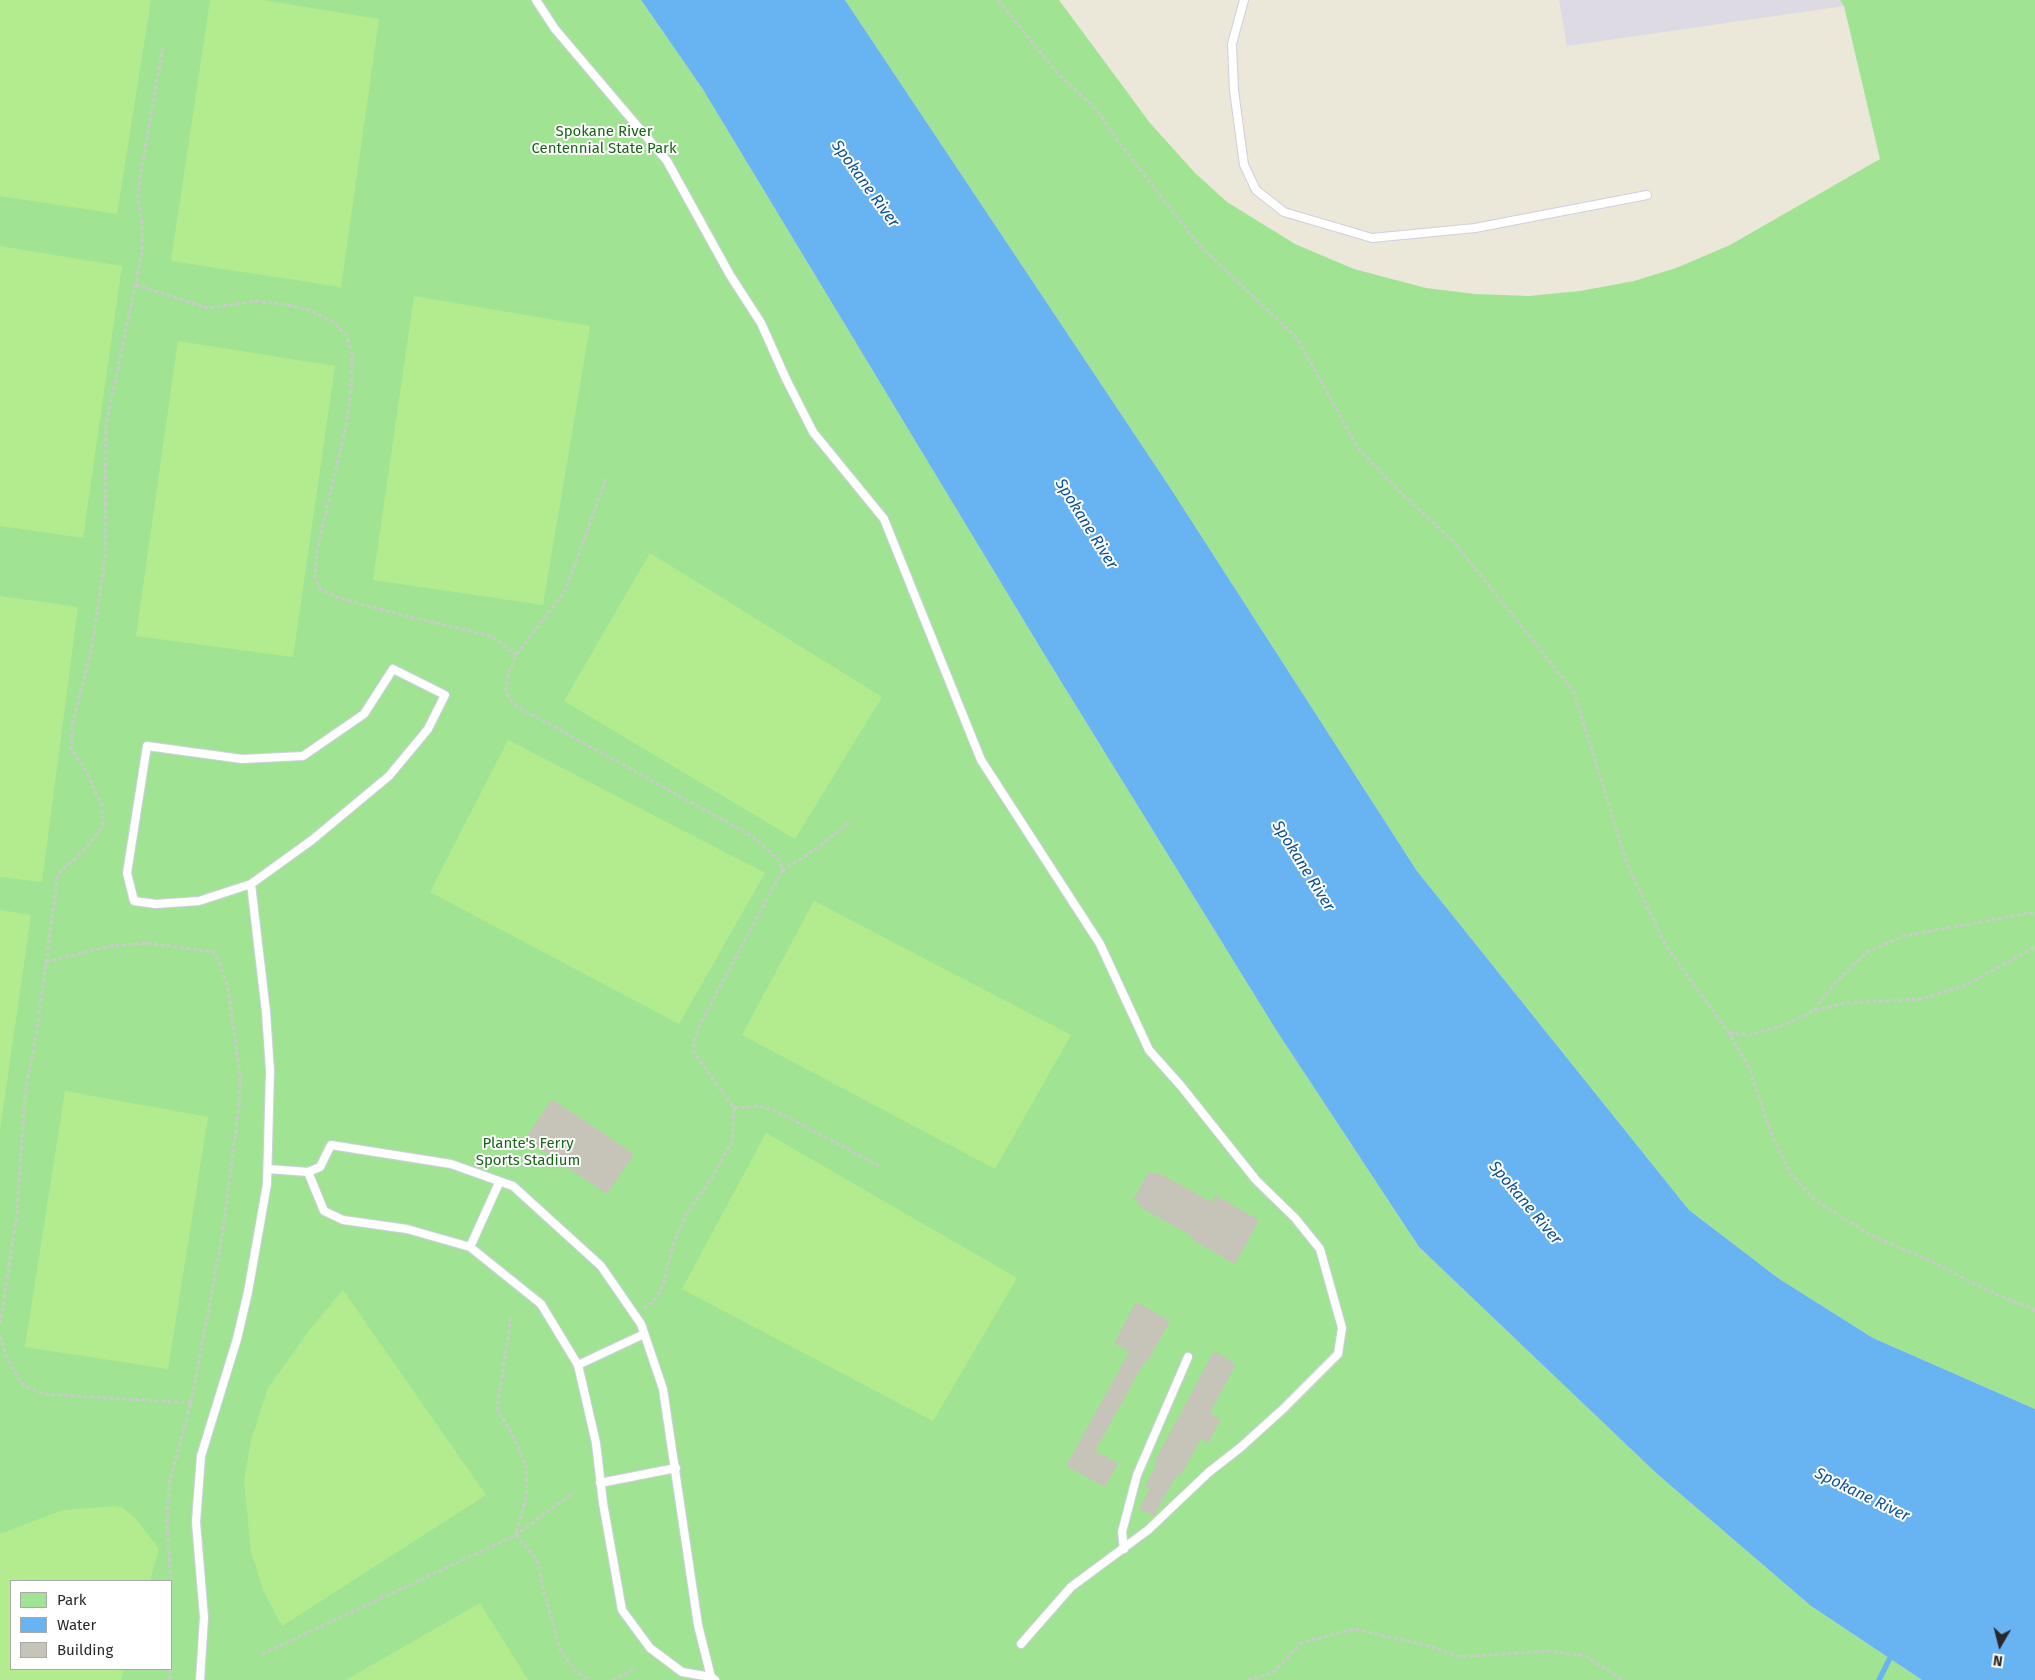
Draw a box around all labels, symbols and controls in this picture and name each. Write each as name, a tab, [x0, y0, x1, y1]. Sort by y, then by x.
park label: Spokane River Centennial State Park	[531, 123, 677, 158]
water label: Spokane River	[827, 137, 903, 231]
water label: Spokane River	[1051, 475, 1121, 573]
water label: Spokane River	[1268, 817, 1338, 915]
park label: Plante's Ferry Sports Stadium	[476, 1135, 580, 1170]
water label: Spokane River	[1485, 1157, 1565, 1249]
water label: Spokane River	[1812, 1464, 1912, 1526]
legend	[10, 1580, 172, 1670]
text: Park	[57, 1591, 87, 1609]
text: Water	[57, 1616, 96, 1634]
north arrow	[1975, 1620, 2025, 1670]
text: Building	[57, 1641, 113, 1659]
text: N	[1992, 1651, 2004, 1669]

